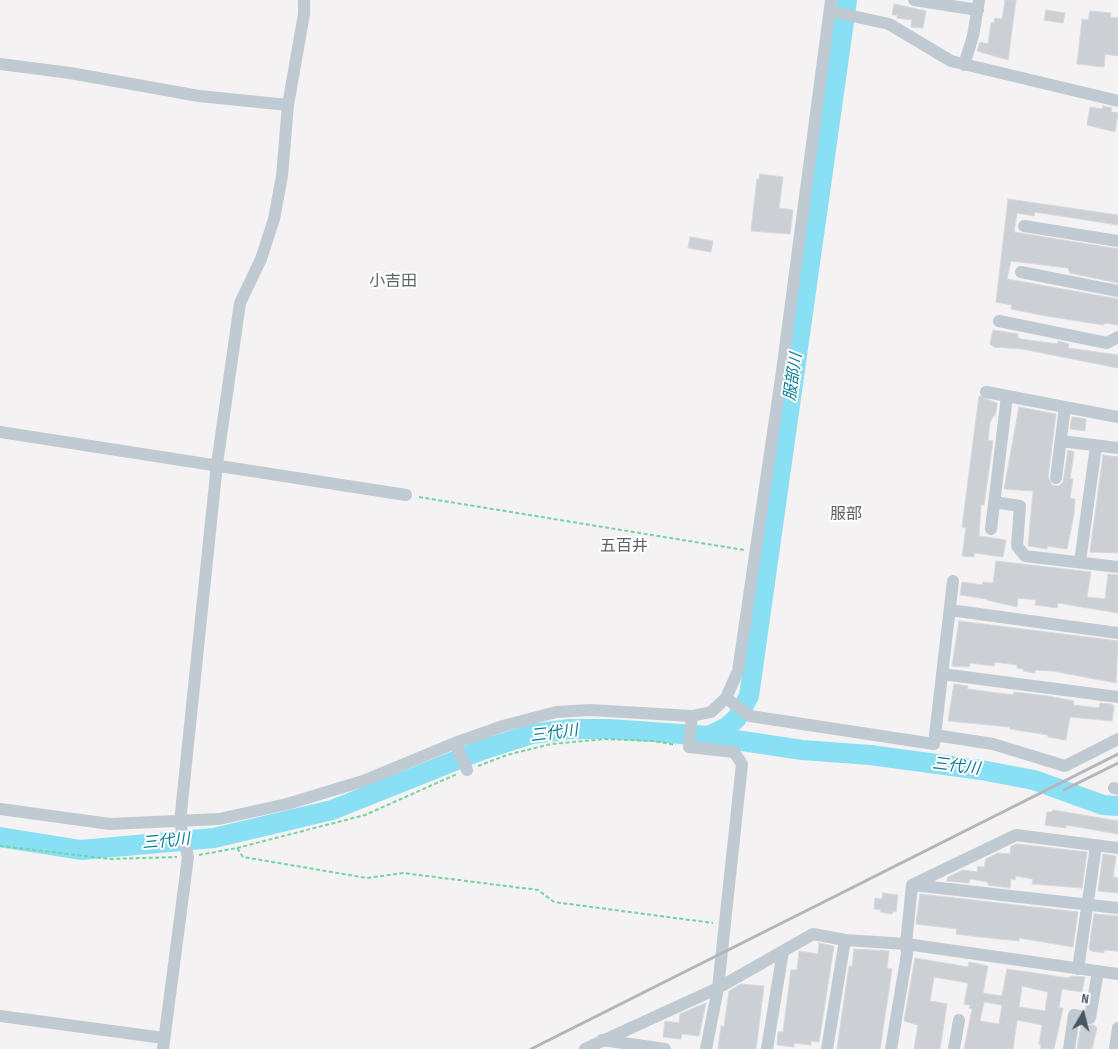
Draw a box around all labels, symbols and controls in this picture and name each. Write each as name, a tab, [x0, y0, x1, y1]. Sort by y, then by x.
district label: 小吉田	[369, 272, 417, 292]
water label: 服部川	[781, 352, 807, 402]
district label: 服部	[830, 505, 862, 525]
district label: 五百井	[600, 537, 648, 557]
water label: 三代川	[529, 722, 579, 746]
water label: 三代川	[931, 755, 981, 779]
water label: 三代川	[141, 830, 191, 854]
north arrow	[1058, 989, 1108, 1039]
text: N	[1080, 990, 1090, 1008]

